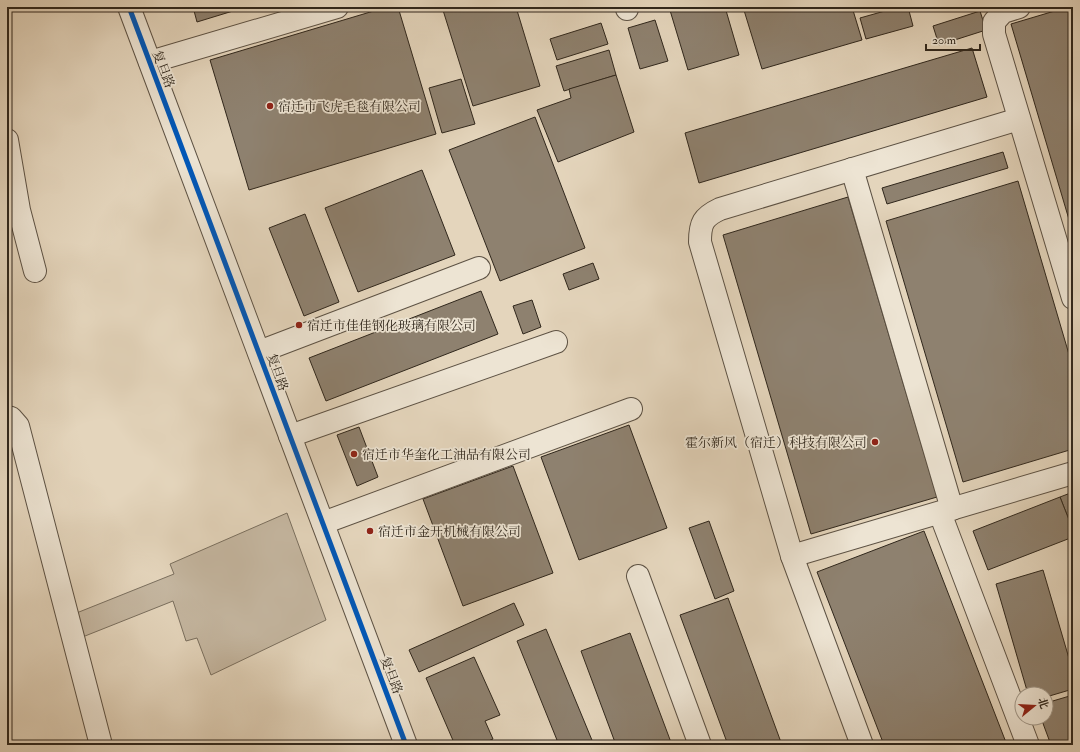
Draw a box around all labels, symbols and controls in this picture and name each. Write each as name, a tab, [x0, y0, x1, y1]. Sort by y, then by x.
scale bar	[926, 26, 980, 52]
text: 20 m	[932, 33, 957, 48]
street label: 复旦路	[149, 48, 178, 90]
place label: 宿迁市飞虎毛毯有限公司	[278, 99, 421, 115]
marker: 宿迁市飞虎毛毯有限公司	[265, 101, 275, 111]
place label: 宿迁市佳佳钢化玻璃有限公司	[307, 318, 476, 334]
marker: 宿迁市佳佳钢化玻璃有限公司	[294, 320, 304, 330]
street label: 复旦路	[263, 351, 291, 393]
place label: 霍尔新风（宿迁）科技有限公司	[685, 435, 867, 451]
marker: 霍尔新风（宿迁）科技有限公司	[870, 437, 880, 447]
place label: 宿迁市华奎化工油品有限公司	[362, 447, 531, 463]
marker: 宿迁市华奎化工油品有限公司	[349, 449, 359, 459]
place label: 宿迁市金开机械有限公司	[378, 524, 521, 540]
marker: 宿迁市金开机械有限公司	[365, 526, 375, 536]
street label: 复旦路	[377, 654, 406, 696]
north arrow	[1014, 686, 1054, 726]
text: 北	[1035, 696, 1051, 710]

